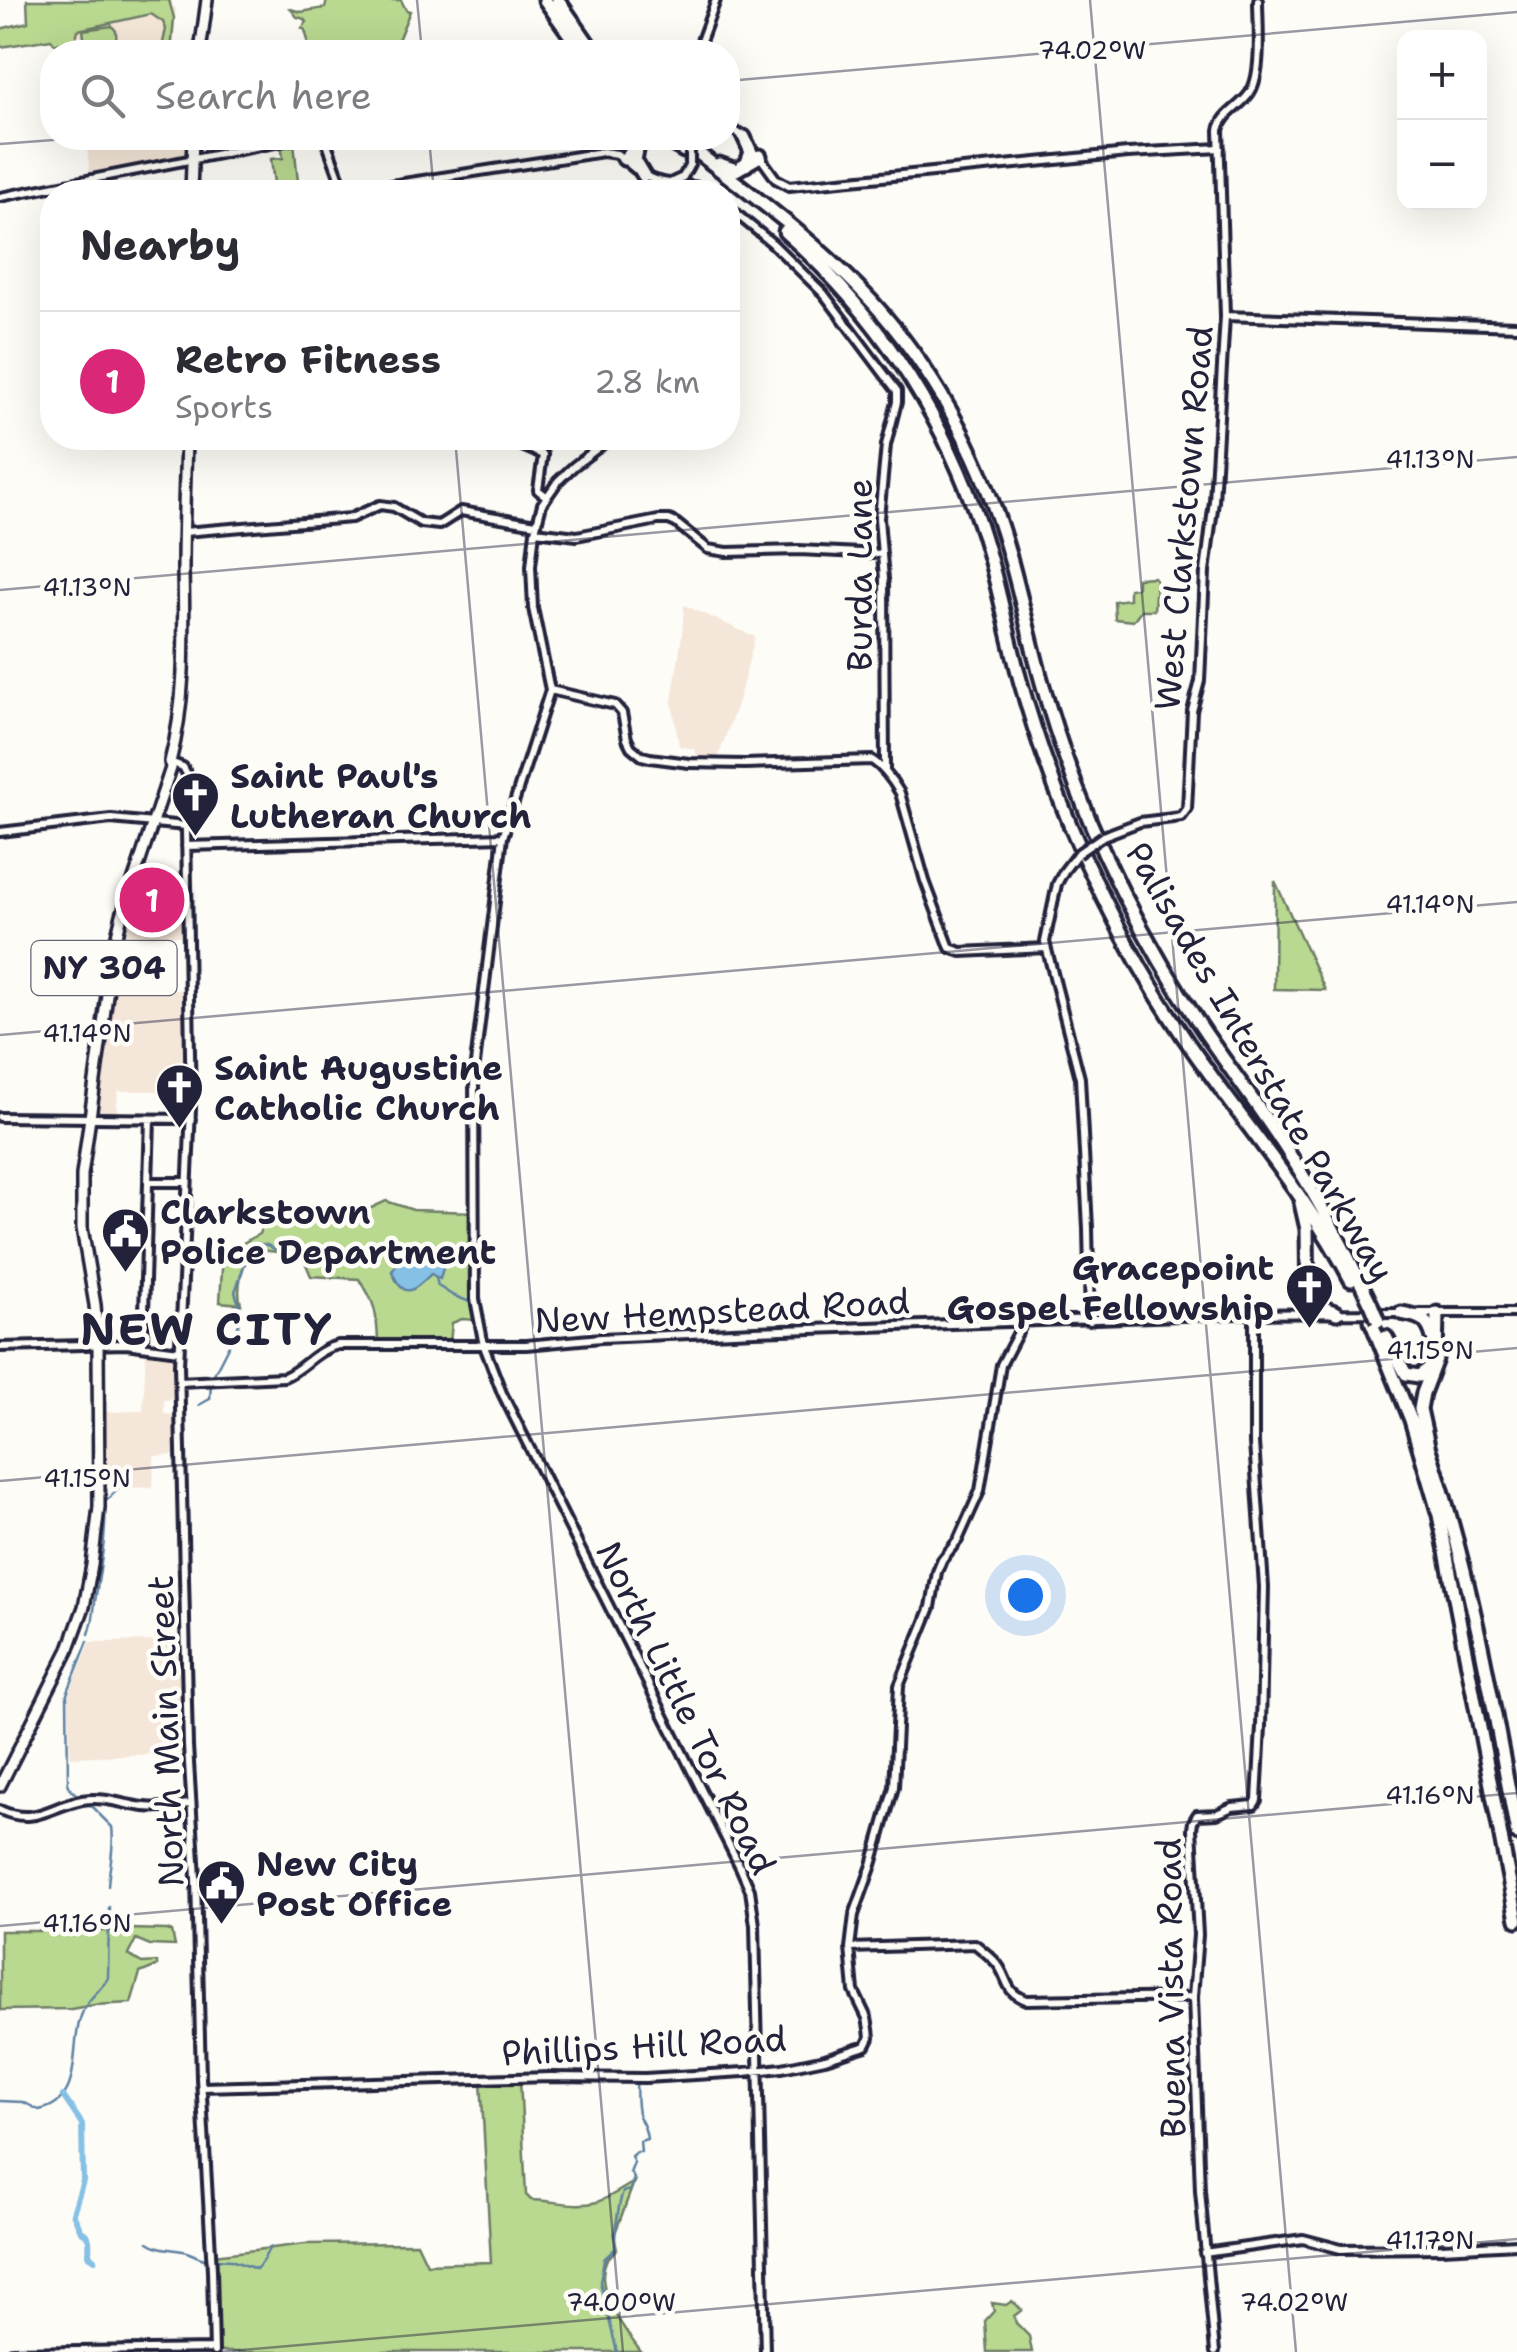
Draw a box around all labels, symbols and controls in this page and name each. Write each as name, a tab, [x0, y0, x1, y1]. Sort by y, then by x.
map controls	[1397, 30, 1487, 210]
button: +	[1397, 30, 1487, 120]
text: 74.02°W	[1038, 33, 1146, 67]
search box	[40, 40, 740, 150]
icon: search	[75, 68, 130, 123]
text: Search here	[155, 70, 372, 121]
button: −	[1397, 120, 1487, 210]
text: Nearby	[80, 217, 240, 273]
street label: West Clarkstown Road	[1143, 323, 1224, 712]
text: Retro Fitness	[175, 334, 441, 385]
text: 1	[105, 360, 120, 403]
text: 2.8 km	[594, 360, 700, 403]
text: Sports	[175, 385, 273, 428]
text: 41.13°N	[1386, 442, 1474, 476]
street label: Burda Lane	[836, 478, 883, 672]
text: 41.13°N	[43, 570, 131, 604]
place label: Saint Paul's Lutheran Church	[230, 752, 532, 839]
church icon: Saint Paul's Lutheran Church	[169, 770, 221, 838]
street label: Palisades Interstate Parkway	[1115, 833, 1406, 1290]
pin: 1	[120, 862, 184, 938]
text: 41.14°N	[1385, 887, 1475, 921]
road number: NY 304	[32, 941, 176, 995]
text: 41.14°N	[42, 1016, 132, 1050]
place label: Saint Augustine Catholic Church	[214, 1044, 503, 1131]
church icon: Saint Augustine Catholic Church	[153, 1062, 205, 1130]
place label: Clarkstown Police Department	[160, 1188, 496, 1275]
public building icon: Clarkstown Police Department	[99, 1206, 151, 1274]
place label: Gracepoint Gospel Fellowship	[947, 1244, 1274, 1331]
church icon: Gracepoint Gospel Fellowship	[1283, 1262, 1335, 1330]
street label: New Hempstead Road	[533, 1277, 911, 1344]
district label: NEW CITY	[80, 1299, 334, 1359]
text: 41.15°N	[1386, 1333, 1474, 1367]
text: 41.15°N	[43, 1461, 131, 1495]
street label: North Little Tor Road	[585, 1533, 788, 1882]
your location	[1000, 1570, 1051, 1621]
street label: North Main Street	[137, 1574, 194, 1888]
text: 41.16°N	[1385, 1778, 1475, 1812]
street label: Buena Vista Road	[1144, 1837, 1197, 2139]
place label: New City Post Office	[256, 1840, 452, 1927]
public building icon: New City Post Office	[195, 1858, 247, 1926]
text: 41.16°N	[42, 1906, 132, 1940]
street label: Phillips Hill Road	[500, 2015, 788, 2076]
text: 41.17°N	[1386, 2223, 1474, 2257]
text: 74.00°W	[566, 2285, 676, 2319]
text: 74.02°W	[1240, 2285, 1348, 2319]

